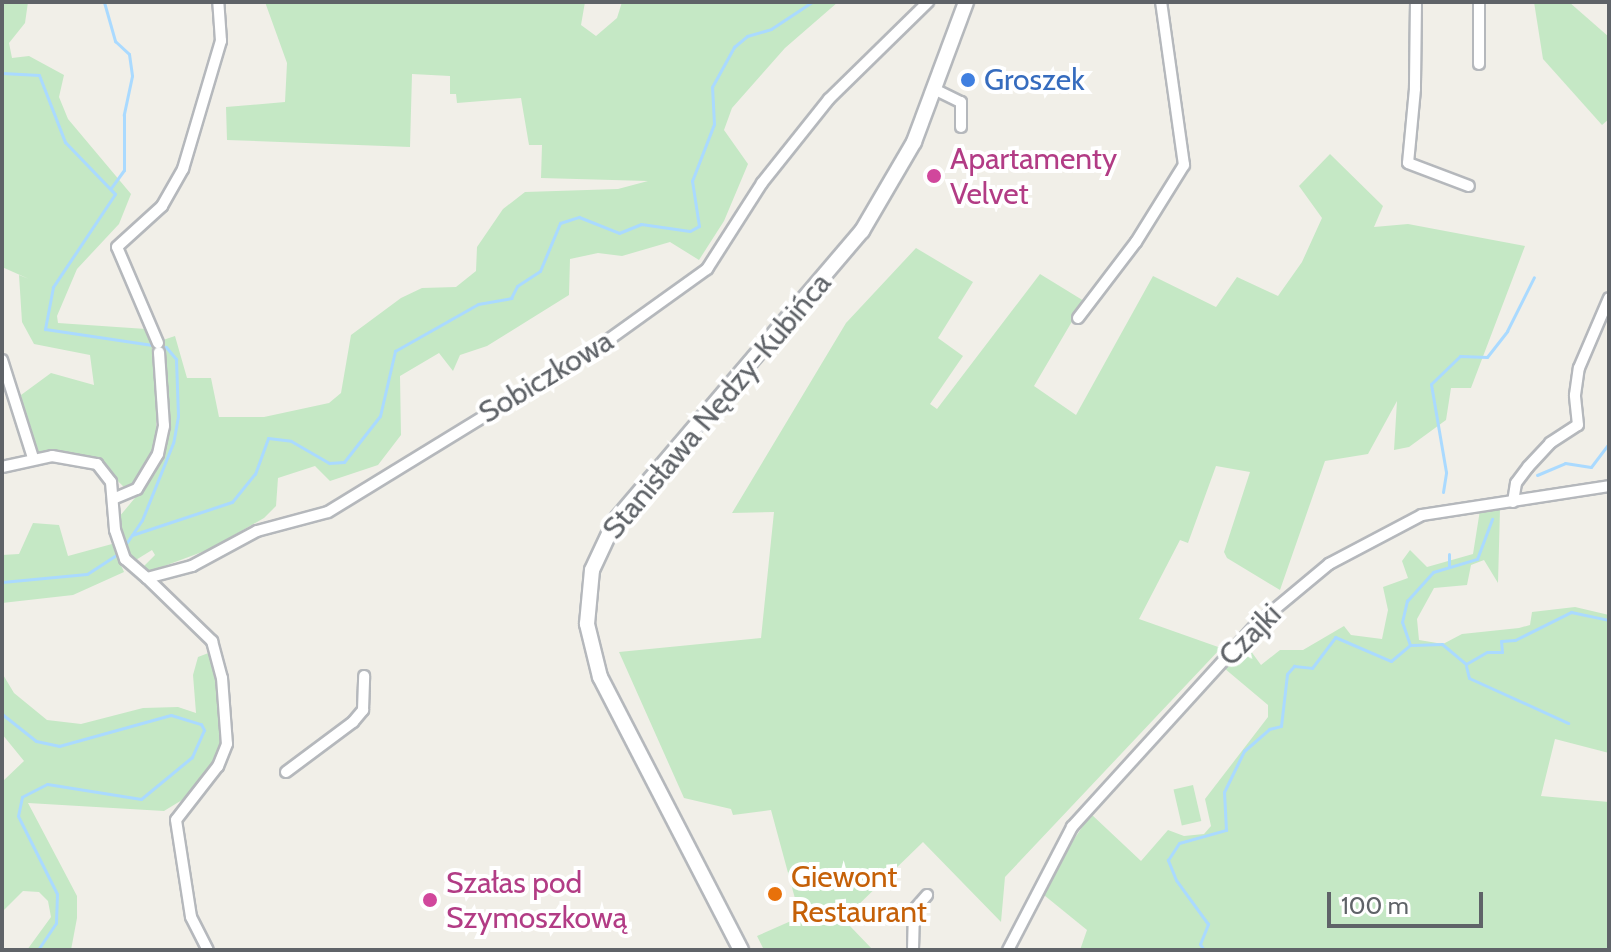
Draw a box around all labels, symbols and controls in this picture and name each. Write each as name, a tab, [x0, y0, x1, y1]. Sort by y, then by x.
place label: Groszek	[984, 62, 1085, 98]
marker: Groszek	[959, 71, 977, 89]
place label: Apartamenty Velvet	[950, 141, 1117, 212]
marker: Apartamenty Velvet	[925, 167, 943, 185]
street label: Stanisława Nędzy-Kubińca	[595, 266, 839, 546]
street label: Sobiczkowa	[472, 323, 620, 431]
street label: Czajki	[1211, 596, 1289, 674]
place label: Giewont Restaurant	[791, 859, 927, 930]
place label: Szałas pod Szymoszkową	[446, 865, 627, 936]
scale bar	[1331, 876, 1487, 926]
marker: Giewont Restaurant	[766, 885, 784, 903]
marker: Szałas pod Szymoszkową	[421, 891, 439, 909]
text: 100 m	[1341, 891, 1409, 920]

